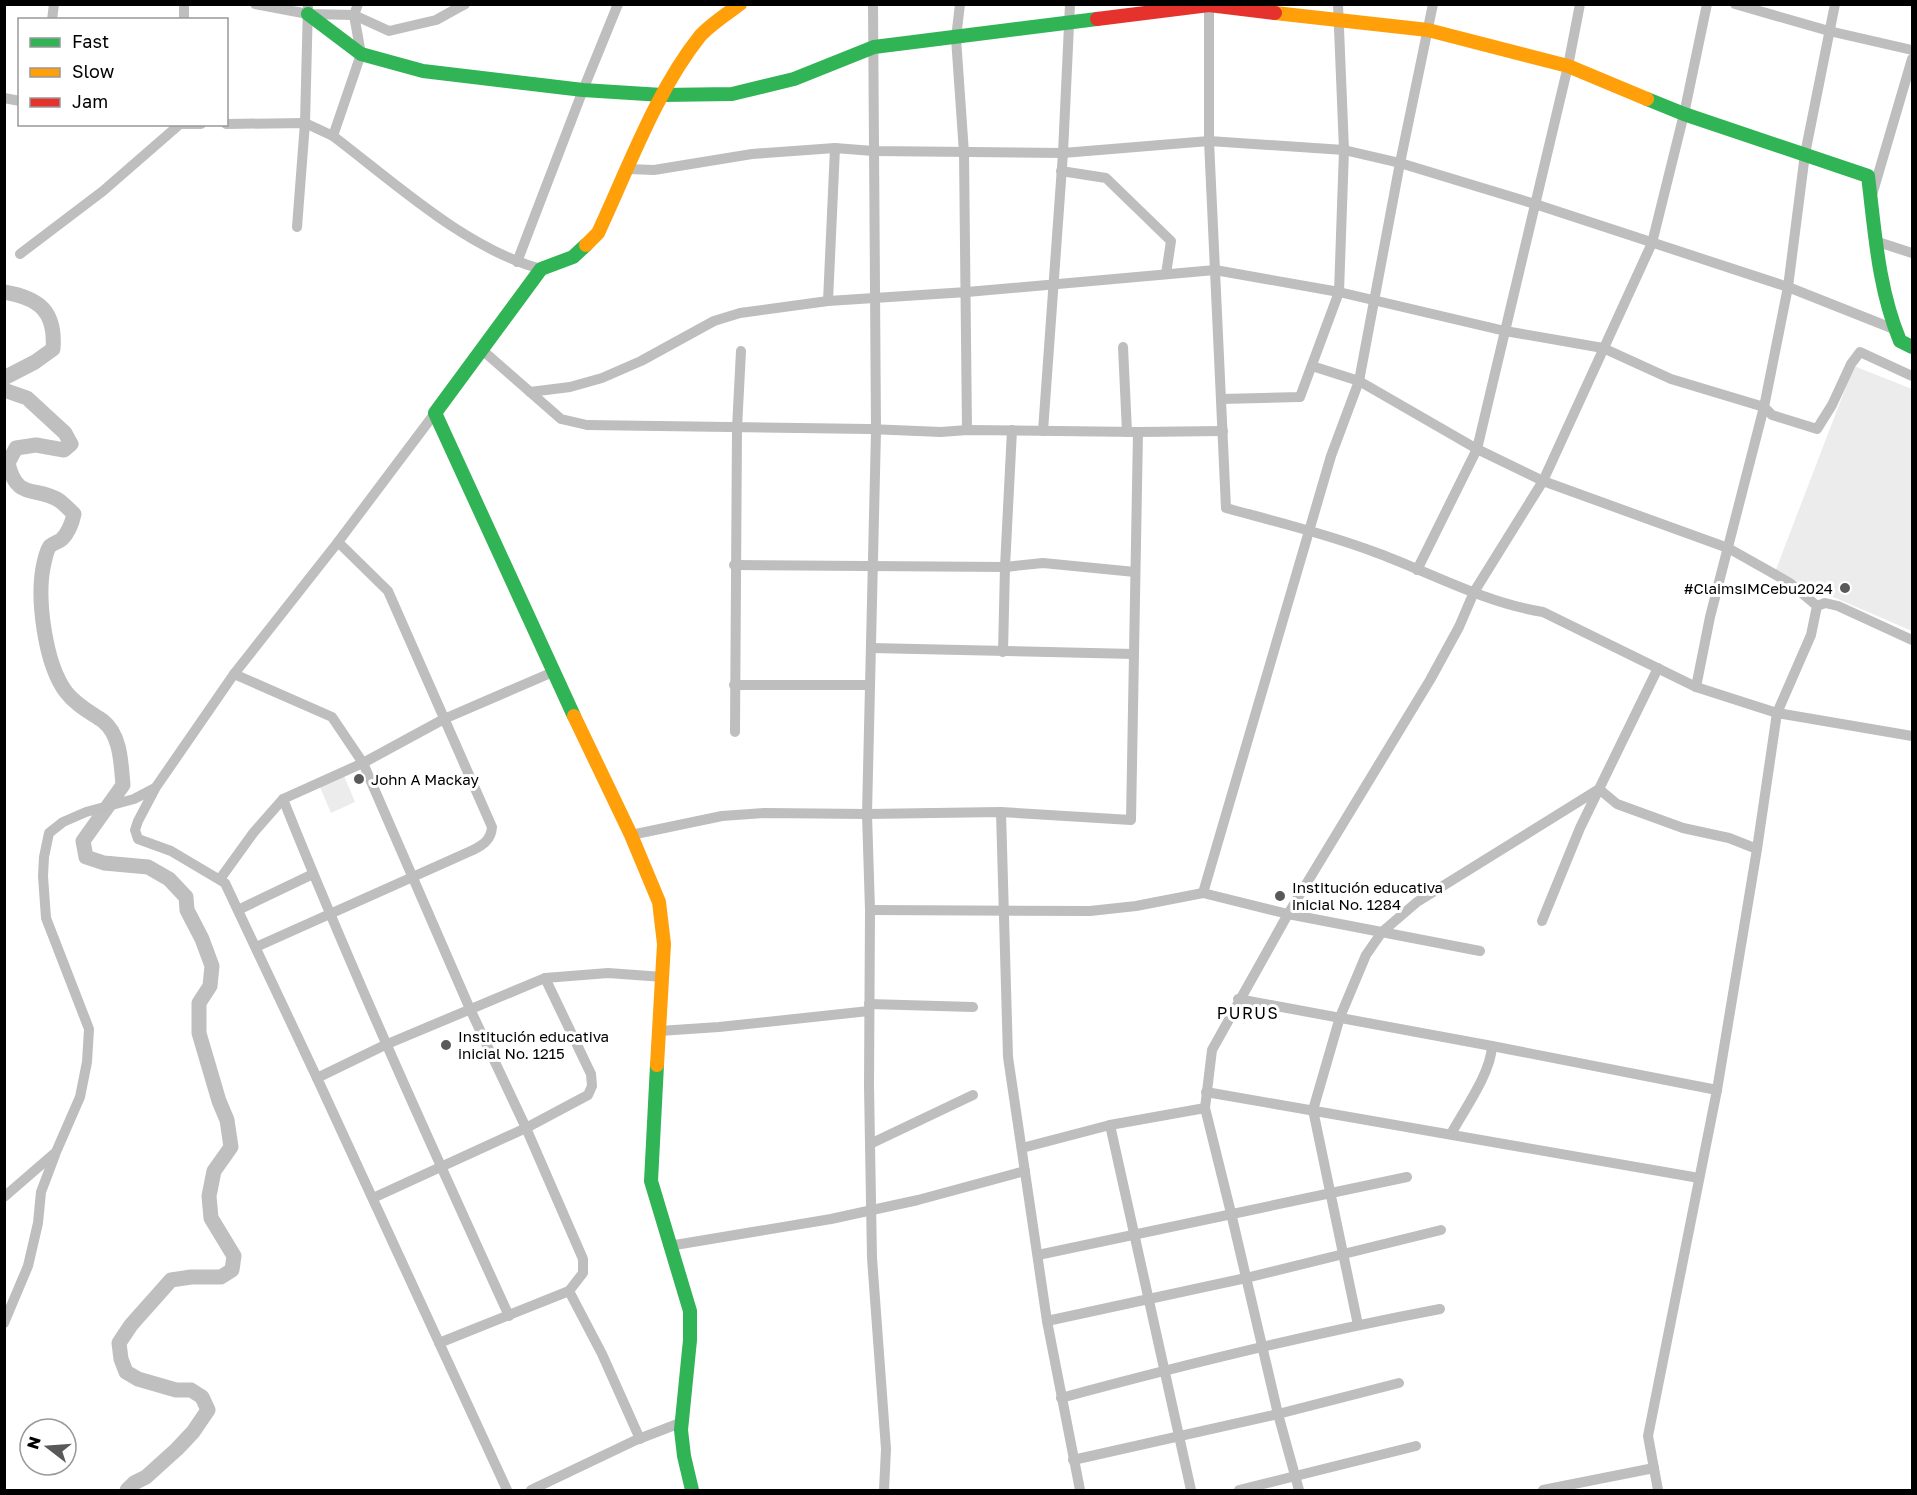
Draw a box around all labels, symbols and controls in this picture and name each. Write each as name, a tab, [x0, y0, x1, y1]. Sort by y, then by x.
legend	[18, 18, 228, 126]
text: Fast	[72, 30, 109, 52]
text: Slow	[72, 60, 115, 82]
text: Jam	[72, 90, 108, 112]
place label: #ClaimsIMCebu2024	[1683, 579, 1833, 597]
marker: #ClaimsIMCebu2024	[1838, 581, 1852, 595]
place label: John A Mackay	[371, 770, 479, 788]
marker: John A Mackay	[352, 772, 366, 786]
place label: Institución educativa inicial No. 1284	[1292, 878, 1443, 913]
marker: Institución educativa inicial No. 1284	[1273, 889, 1287, 903]
district label: PURUS	[1217, 1003, 1279, 1023]
place label: Institución educativa inicial No. 1215	[458, 1027, 609, 1062]
marker: Institución educativa inicial No. 1215	[439, 1038, 453, 1052]
north arrow	[18, 1417, 78, 1477]
text: N	[22, 1434, 45, 1451]

